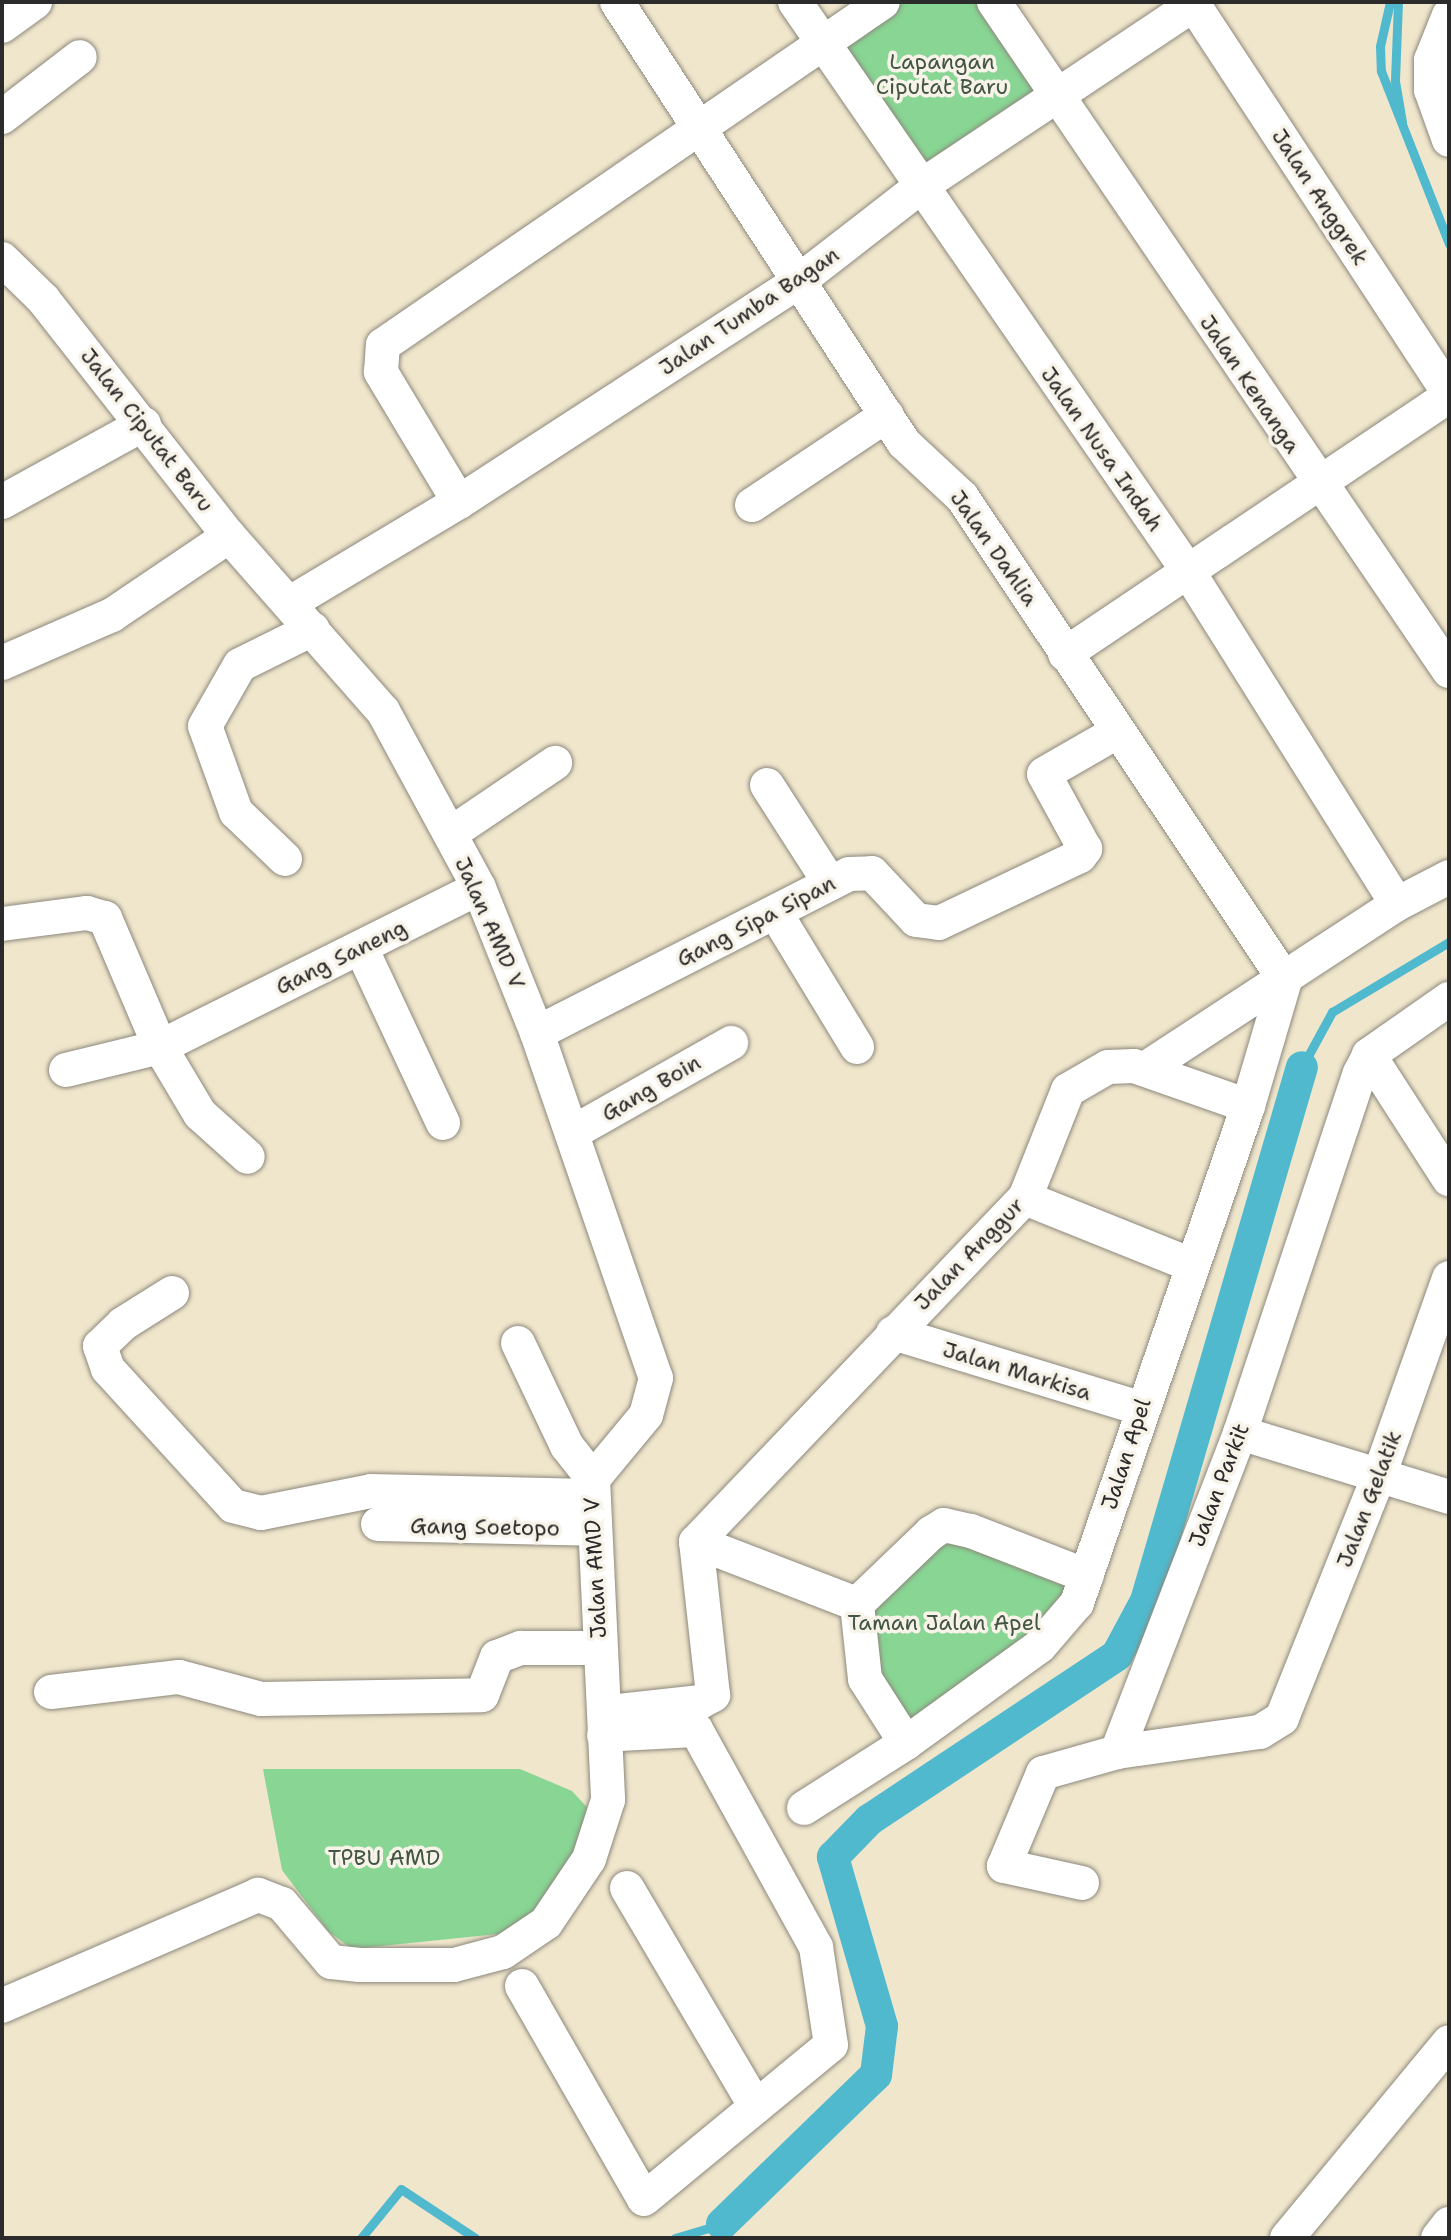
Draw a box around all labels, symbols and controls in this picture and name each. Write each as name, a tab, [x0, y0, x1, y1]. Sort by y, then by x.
park label: Lapangan Ciputat Baru	[876, 48, 1008, 100]
street label: Jalan Anggrek	[1266, 124, 1374, 270]
street label: Jalan Tumba Bagan	[654, 241, 844, 381]
street label: Jalan Kenanga	[1194, 310, 1306, 458]
street label: Jalan Ciputat Baru	[75, 343, 219, 517]
street label: Jalan Nusa Indah	[1035, 362, 1169, 536]
street label: Jalan Dahlia	[944, 485, 1044, 611]
street label: Jalan AMD V	[449, 853, 531, 993]
street label: Gang Sipa Sipan	[672, 870, 840, 972]
street label: Gang Saneng	[271, 914, 411, 1000]
street label: Gang Boin	[597, 1049, 705, 1127]
street label: Jalan Anggur	[909, 1192, 1029, 1316]
street label: Jalan Markisa	[940, 1336, 1094, 1406]
street label: Jalan Apel	[1096, 1395, 1156, 1513]
street label: Jalan Parkit	[1183, 1420, 1255, 1550]
street label: Jalan Gelatik	[1331, 1427, 1407, 1571]
street label: Jalan AMD V	[578, 1497, 612, 1639]
street label: Gang Soetopo	[410, 1512, 560, 1542]
park label: Taman Jalan Apel	[847, 1610, 1041, 1636]
park label: TPBU AMD	[328, 1845, 440, 1871]

